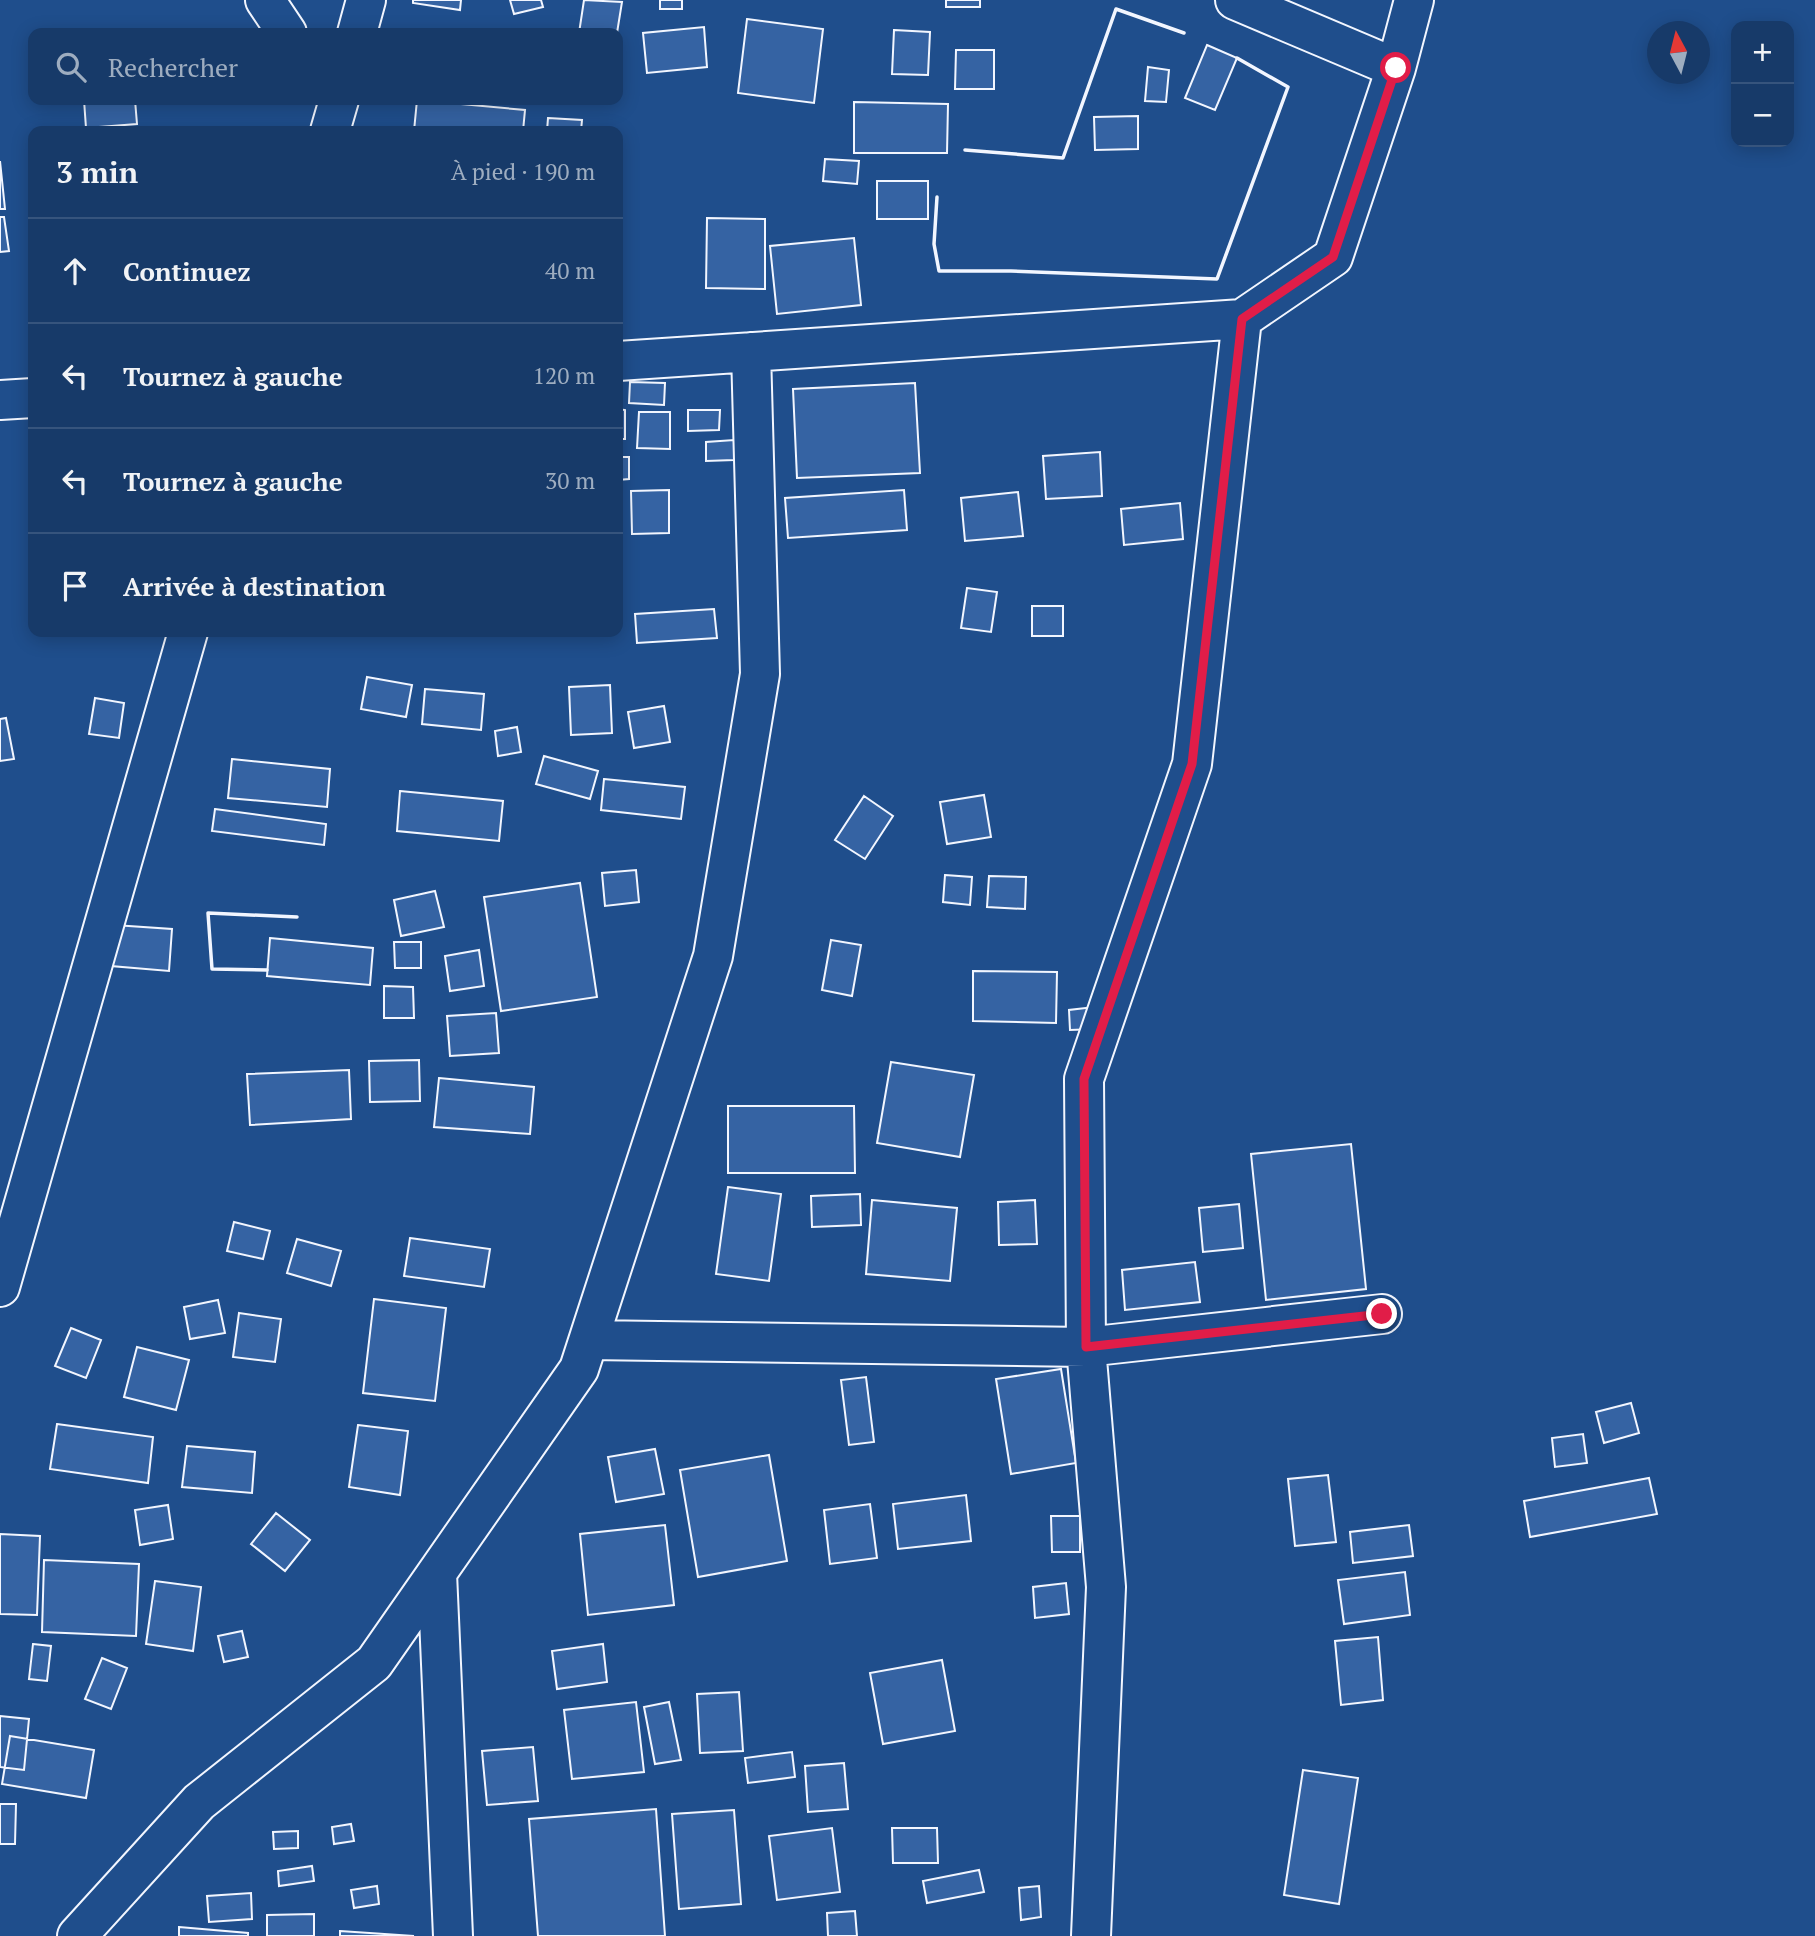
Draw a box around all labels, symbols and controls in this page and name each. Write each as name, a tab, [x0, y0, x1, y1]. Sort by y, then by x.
north arrow	[1647, 21, 1710, 84]
map controls	[1731, 21, 1794, 147]
button: +	[1731, 21, 1794, 84]
search box	[28, 28, 623, 105]
icon: search	[52, 48, 90, 86]
text: Rechercher	[108, 50, 238, 84]
route start	[1380, 52, 1411, 83]
button: −	[1731, 84, 1794, 147]
text: 3 min	[56, 152, 138, 192]
text: À pied · 190 m	[451, 156, 595, 187]
icon: ahead	[56, 252, 94, 290]
text: Continuez	[123, 254, 251, 288]
text: 40 m	[545, 255, 595, 286]
icon: left	[56, 357, 94, 395]
text: Tournez à gauche	[123, 359, 343, 393]
text: 120 m	[533, 360, 595, 391]
icon: left	[56, 462, 94, 500]
text: Tournez à gauche	[123, 464, 343, 498]
text: 30 m	[545, 465, 595, 496]
icon: arrive	[56, 567, 94, 605]
text: Arrivée à destination	[123, 569, 386, 603]
route end	[1366, 1298, 1397, 1329]

